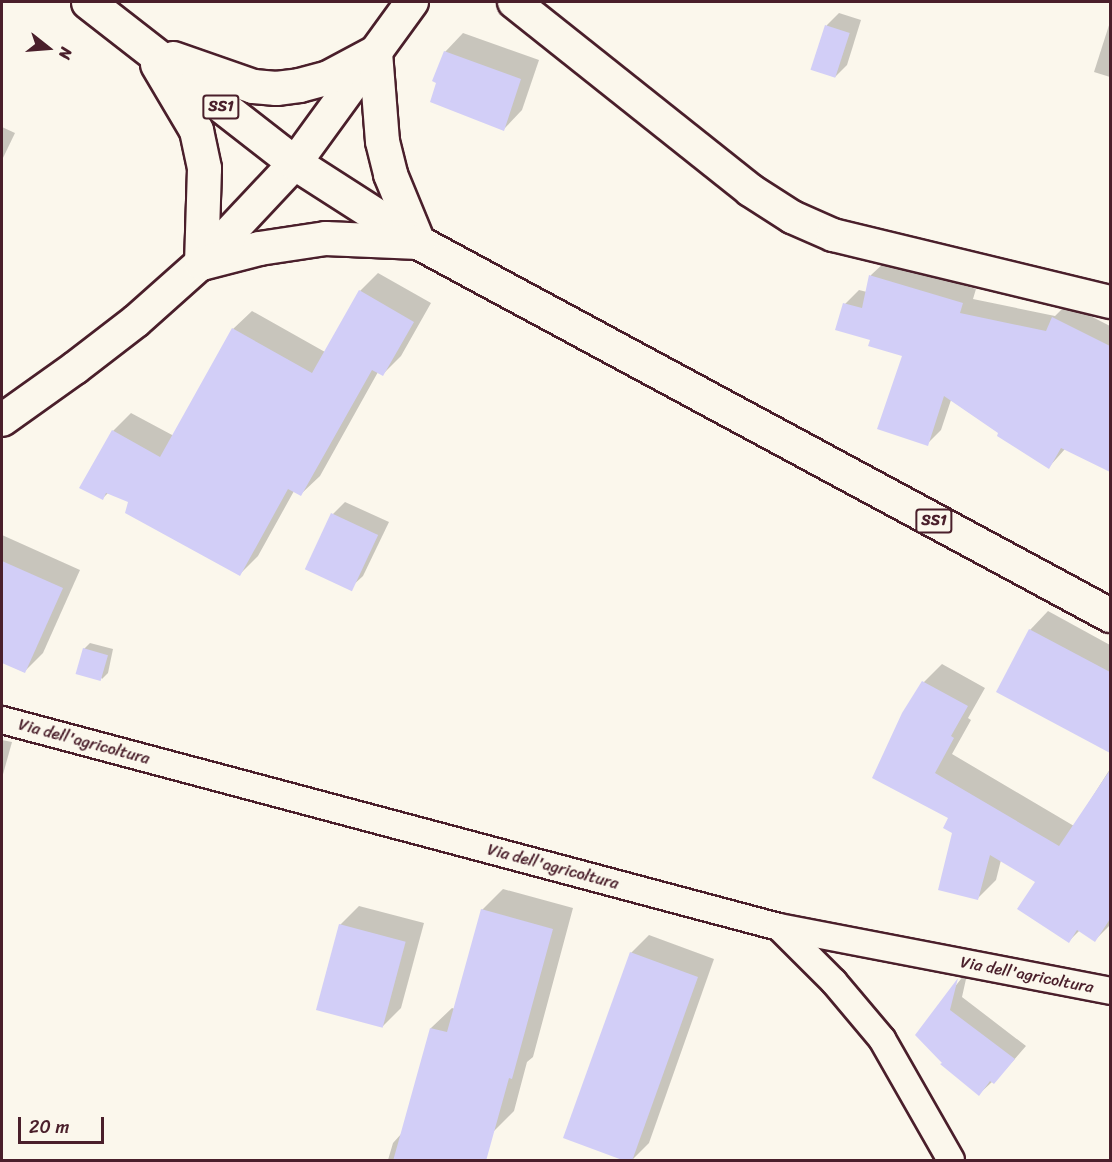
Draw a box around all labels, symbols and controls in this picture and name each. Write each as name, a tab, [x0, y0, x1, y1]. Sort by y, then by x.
north arrow	[18, 18, 78, 78]
text: N	[50, 44, 81, 63]
road number: SS1	[202, 95, 240, 119]
road number: SS1	[914, 509, 954, 533]
street label: Via dell'agricoltura	[16, 715, 152, 769]
street label: Via dell'agricoltura	[485, 840, 621, 894]
street label: Via dell'agricoltura	[959, 953, 1095, 997]
scale bar	[21, 1105, 106, 1143]
text: 20 m	[29, 1111, 69, 1143]

